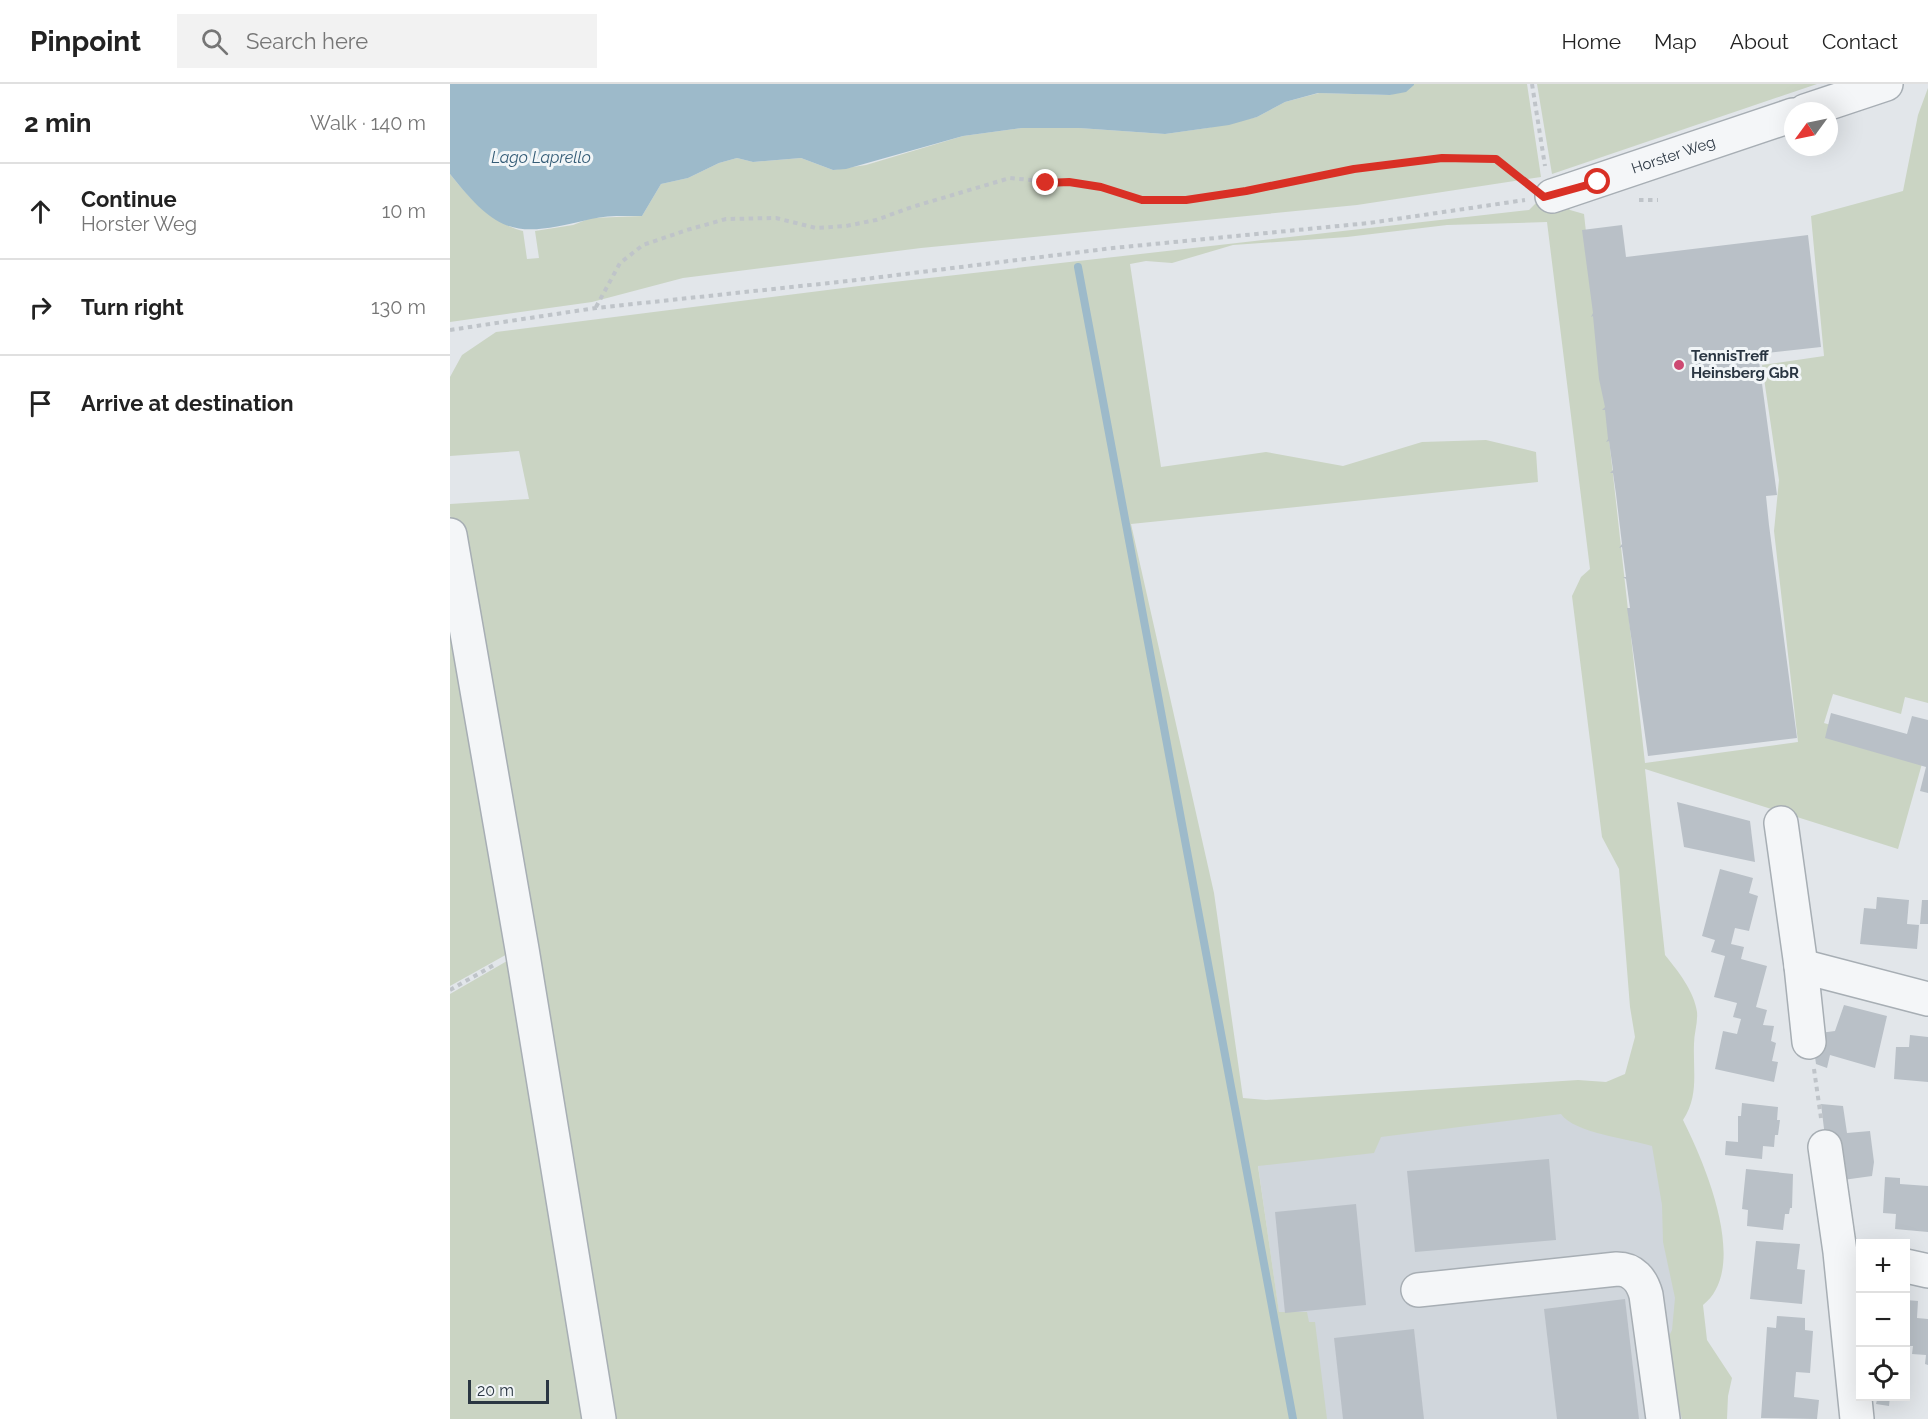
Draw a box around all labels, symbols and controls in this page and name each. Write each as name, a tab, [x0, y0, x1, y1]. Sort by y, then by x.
search box	[177, 14, 597, 68]
text: Pinpoint	[30, 25, 141, 58]
icon: search	[198, 25, 231, 58]
text: Search here	[246, 28, 368, 54]
text: Home	[1562, 29, 1621, 54]
text: Map	[1654, 29, 1697, 54]
text: About	[1730, 29, 1789, 54]
text: Contact	[1822, 29, 1898, 54]
north arrow	[1784, 102, 1838, 156]
text: 2 min	[24, 108, 91, 138]
text: Walk · 140 m	[310, 111, 426, 135]
street label: Horster Weg	[1629, 133, 1718, 178]
water label: Lago Laprello	[491, 148, 591, 167]
route start	[1584, 168, 1610, 194]
route end	[1032, 169, 1058, 195]
text: Continue	[81, 186, 177, 212]
icon: ahead	[24, 195, 57, 228]
text: 10 m	[382, 199, 426, 223]
text: Horster Weg	[81, 212, 197, 236]
icon: right	[24, 291, 57, 324]
text: Turn right	[81, 294, 184, 320]
text: 130 m	[371, 295, 426, 319]
place label: TennisTreff Heinsberg GbR	[1691, 347, 1799, 382]
marker: TennisTreff Heinsberg GbR	[1672, 358, 1686, 372]
icon: arrive	[24, 387, 57, 420]
text: Arrive at destination	[81, 390, 294, 416]
map controls	[1856, 1239, 1910, 1401]
button: +	[1856, 1239, 1910, 1293]
button: −	[1856, 1293, 1910, 1347]
button: locate	[1856, 1347, 1910, 1401]
scale bar	[468, 1377, 549, 1404]
text: 20 m	[477, 1381, 514, 1400]

